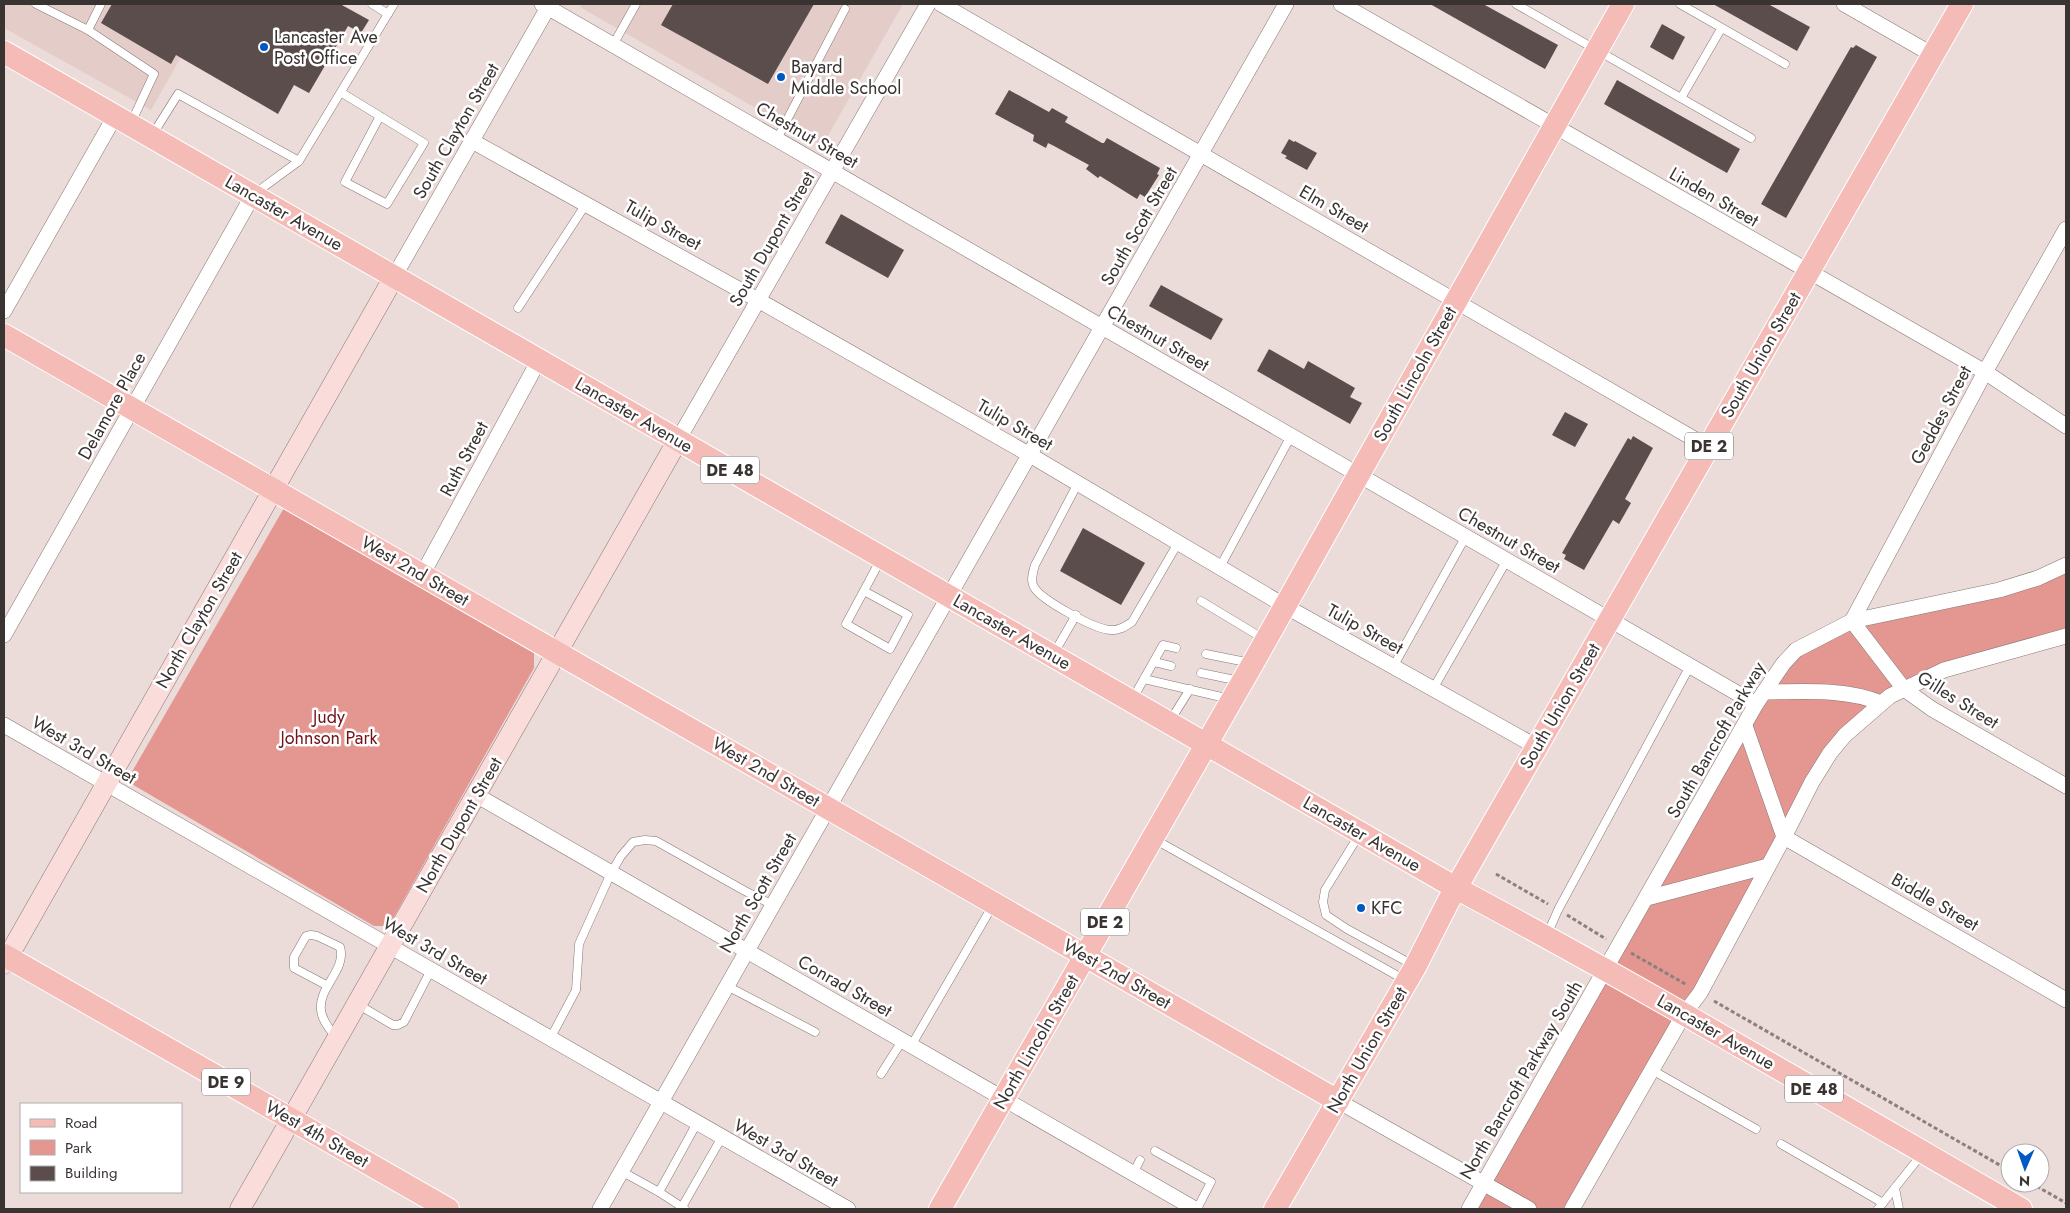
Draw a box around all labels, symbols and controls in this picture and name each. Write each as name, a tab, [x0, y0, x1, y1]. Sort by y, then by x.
place label: Lancaster Ave Post Office	[274, 24, 378, 71]
marker: Lancaster Ave Post Office	[258, 41, 270, 53]
place label: Bayard Middle School	[791, 54, 901, 101]
street label: South Clayton Street	[406, 58, 506, 204]
marker: Bayard Middle School	[775, 71, 787, 83]
street label: Chestnut Street	[751, 95, 864, 175]
street label: South Scott Street	[1094, 161, 1184, 290]
street label: Linden Street	[1664, 161, 1764, 233]
street label: South Dupont Street	[723, 166, 822, 311]
street label: Lancaster Avenue	[220, 169, 348, 257]
street label: Elm Street	[1294, 179, 1374, 240]
street label: Tulip Street	[620, 193, 707, 257]
street label: South Union Street	[1714, 287, 1808, 423]
street label: Chestnut Street	[1102, 298, 1215, 378]
street label: South Lincoln Street	[1367, 301, 1463, 446]
street label: Delamore Place	[72, 348, 152, 464]
street label: Geddes Street	[1904, 360, 1978, 469]
street label: Lancaster Avenue	[570, 371, 698, 459]
street label: Tulip Street	[972, 393, 1058, 458]
street label: Ruth Street	[433, 416, 495, 501]
road number: DE 2	[1685, 432, 1733, 460]
road number: DE 48	[701, 456, 759, 484]
street label: Chestnut Street	[1453, 500, 1566, 580]
street label: West 2nd Street	[356, 530, 474, 613]
street label: North Clayton Street	[149, 546, 249, 693]
street label: Lancaster Avenue	[948, 588, 1076, 676]
street label: Tulip Street	[1322, 597, 1409, 661]
street label: South Union Street	[1513, 638, 1607, 774]
street label: South Bancroft Parkway	[1661, 657, 1771, 823]
street label: Gilles Street	[1912, 665, 2004, 736]
park label: Judy Johnson Park	[278, 704, 378, 751]
street label: West 3rd Street	[27, 709, 142, 791]
street label: West 2nd Street	[707, 731, 825, 814]
street label: North Dupont Street	[409, 752, 509, 898]
street label: Lancaster Avenue	[1298, 790, 1426, 878]
street label: North Scott Street	[713, 828, 803, 958]
street label: Biddle Street	[1886, 866, 1984, 938]
place label: KFC	[1371, 895, 1403, 921]
marker: KFC	[1355, 902, 1367, 914]
road number: DE 2	[1081, 909, 1129, 936]
street label: West 3rd Street	[378, 910, 493, 992]
street label: West 2nd Street	[1058, 933, 1176, 1016]
street label: Conrad Street	[793, 948, 898, 1024]
street label: North Lincoln Street	[987, 969, 1086, 1114]
street label: North Bancroft Parkway South	[1453, 976, 1589, 1184]
street label: North Union Street	[1320, 981, 1414, 1118]
street label: Lancaster Avenue	[1652, 988, 1780, 1076]
road number: DE 9	[202, 1068, 250, 1096]
road number: DE 48	[1785, 1076, 1843, 1102]
street label: West 4th Street	[261, 1094, 374, 1174]
legend	[20, 1103, 182, 1193]
text: Road	[65, 1112, 97, 1134]
street label: West 3rd Street	[729, 1112, 844, 1194]
text: Park	[65, 1137, 92, 1159]
north arrow	[2000, 1143, 2050, 1193]
text: Building	[65, 1162, 117, 1184]
text: N	[2019, 1171, 2030, 1191]

